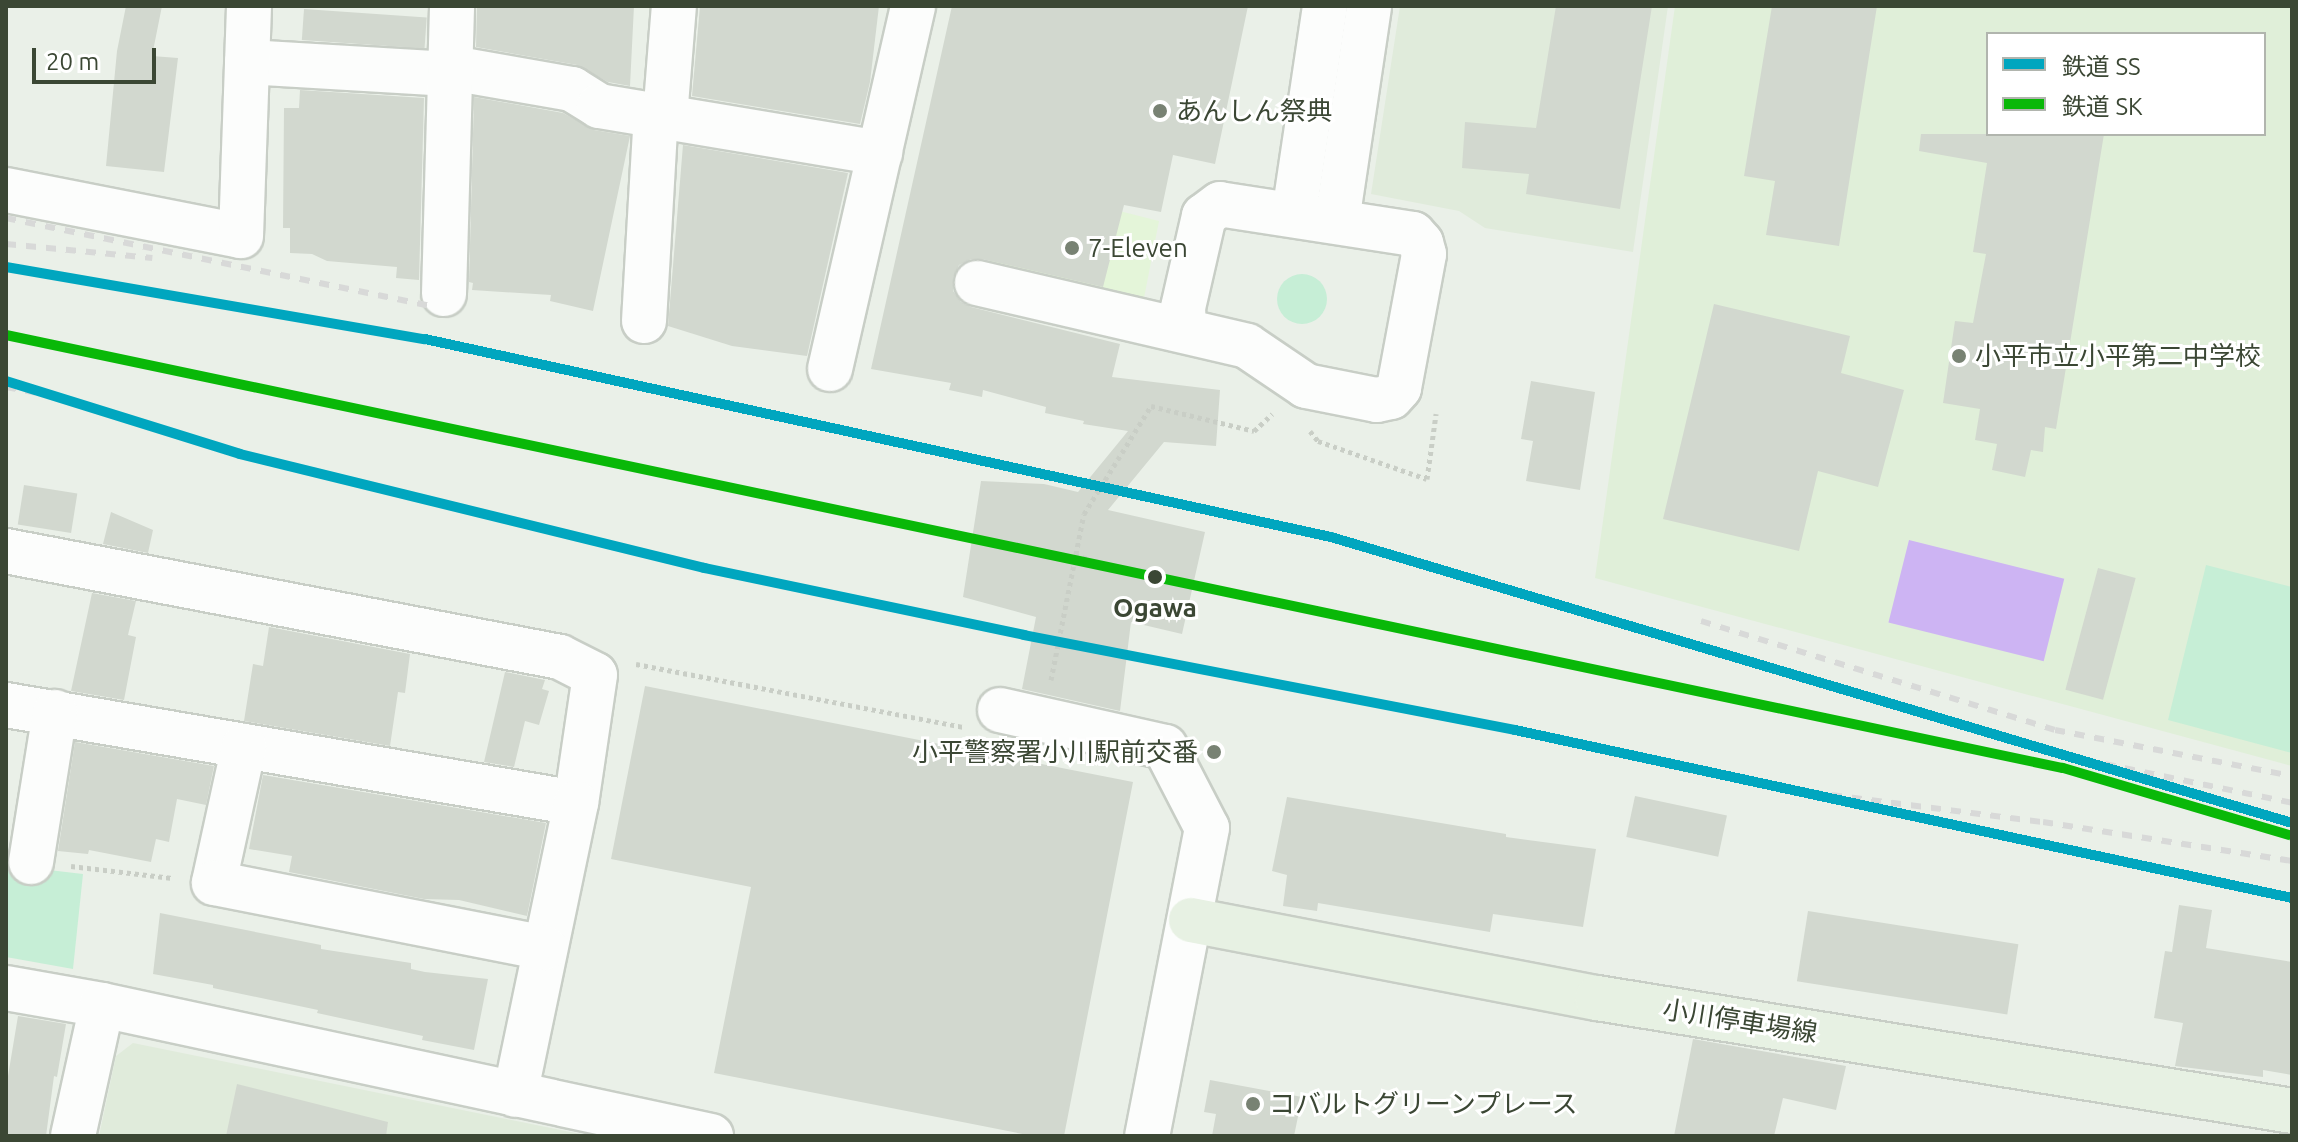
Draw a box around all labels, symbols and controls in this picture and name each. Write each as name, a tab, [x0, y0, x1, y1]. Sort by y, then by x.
scale bar	[36, 32, 160, 82]
legend	[1986, 32, 2266, 136]
text: 20 m	[46, 48, 99, 75]
text: 鉄道 SS	[2062, 53, 2141, 80]
text: 鉄道 SK	[2062, 93, 2143, 120]
place label: あんしん祭典	[1176, 95, 1332, 127]
marker: あんしん祭典	[1151, 102, 1169, 120]
place label: 7-Eleven	[1088, 232, 1188, 264]
marker: 7-Eleven	[1063, 239, 1081, 257]
place label: 小平市立小平第二中学校	[1975, 340, 2261, 372]
marker: 小平市立小平第二中学校	[1950, 347, 1968, 365]
marker: Ogawa	[1143, 565, 1167, 589]
place label: Ogawa	[1113, 592, 1197, 624]
place label: 小平警察署小川駅前交番	[912, 736, 1198, 768]
marker: 小平警察署小川駅前交番	[1205, 743, 1223, 761]
street label: 小川停車場線	[1661, 993, 1819, 1049]
place label: コバルトグリーンプレース	[1269, 1088, 1581, 1120]
marker: コバルトグリーンプレース	[1244, 1095, 1262, 1113]

